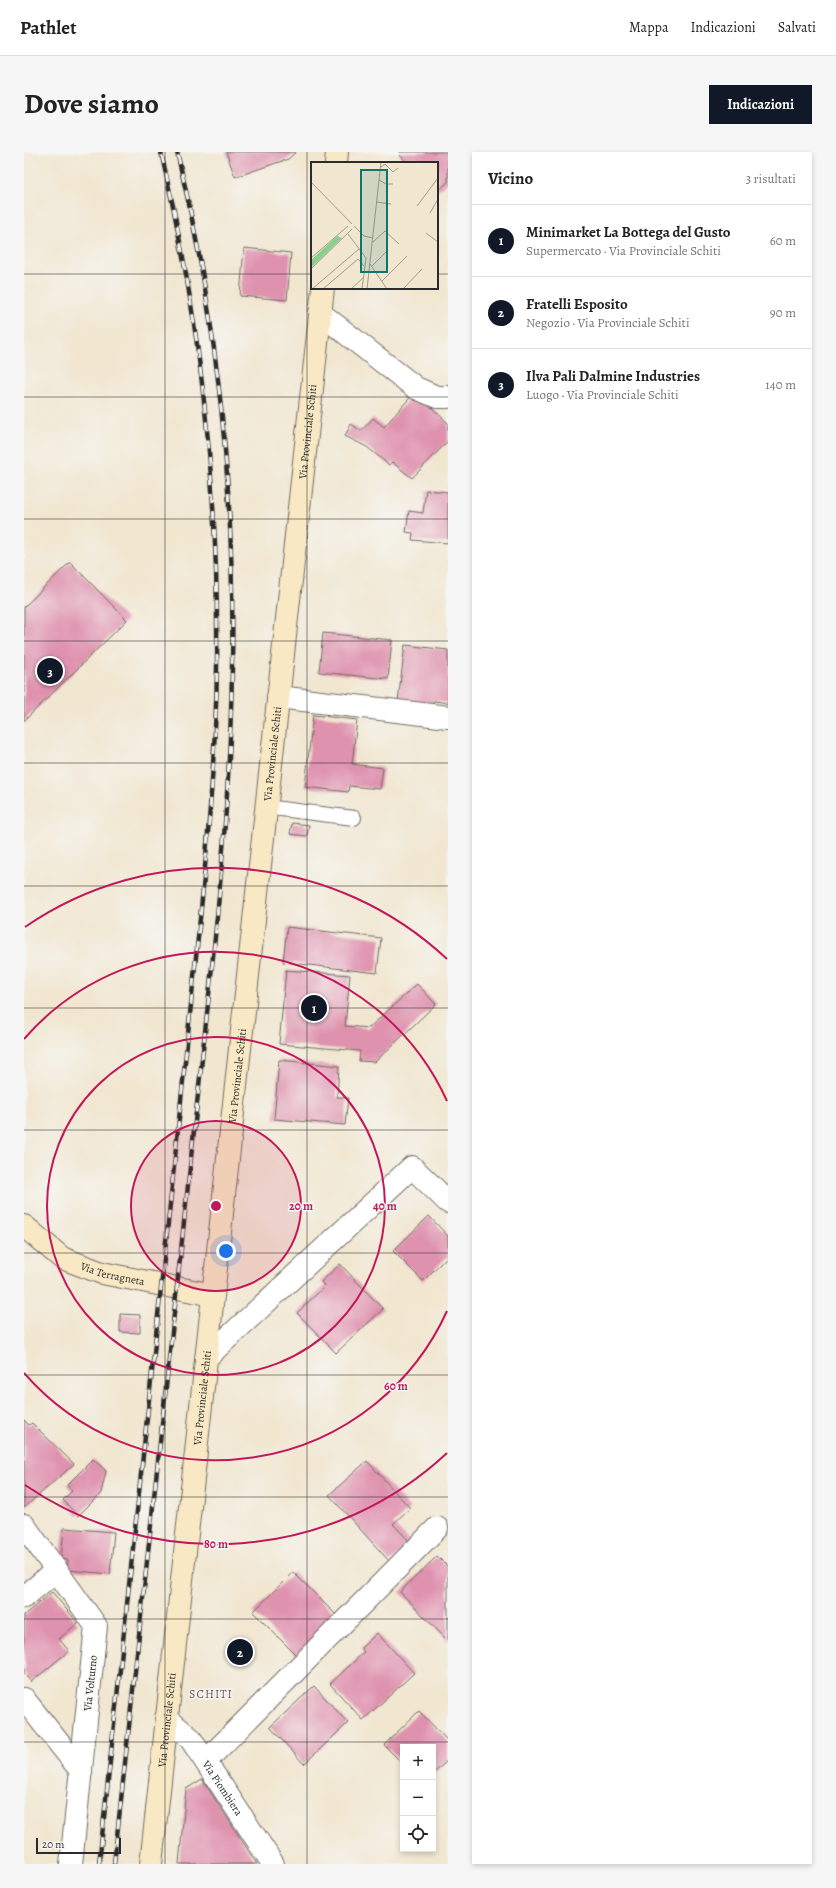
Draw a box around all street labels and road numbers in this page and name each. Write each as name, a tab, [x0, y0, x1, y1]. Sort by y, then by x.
street label: Via Provinciale Schiti	[295, 384, 320, 481]
street label: Via Provinciale Schiti	[260, 706, 285, 803]
street label: Via Provinciale Schiti	[225, 1028, 250, 1125]
street label: Via Terragneta	[77, 1258, 147, 1289]
street label: Via Provinciale Schiti	[190, 1350, 215, 1447]
street label: Via Volturno	[80, 1654, 101, 1713]
street label: Via Provinciale Schiti	[155, 1672, 180, 1769]
street label: Via Piombiera	[198, 1757, 247, 1819]

